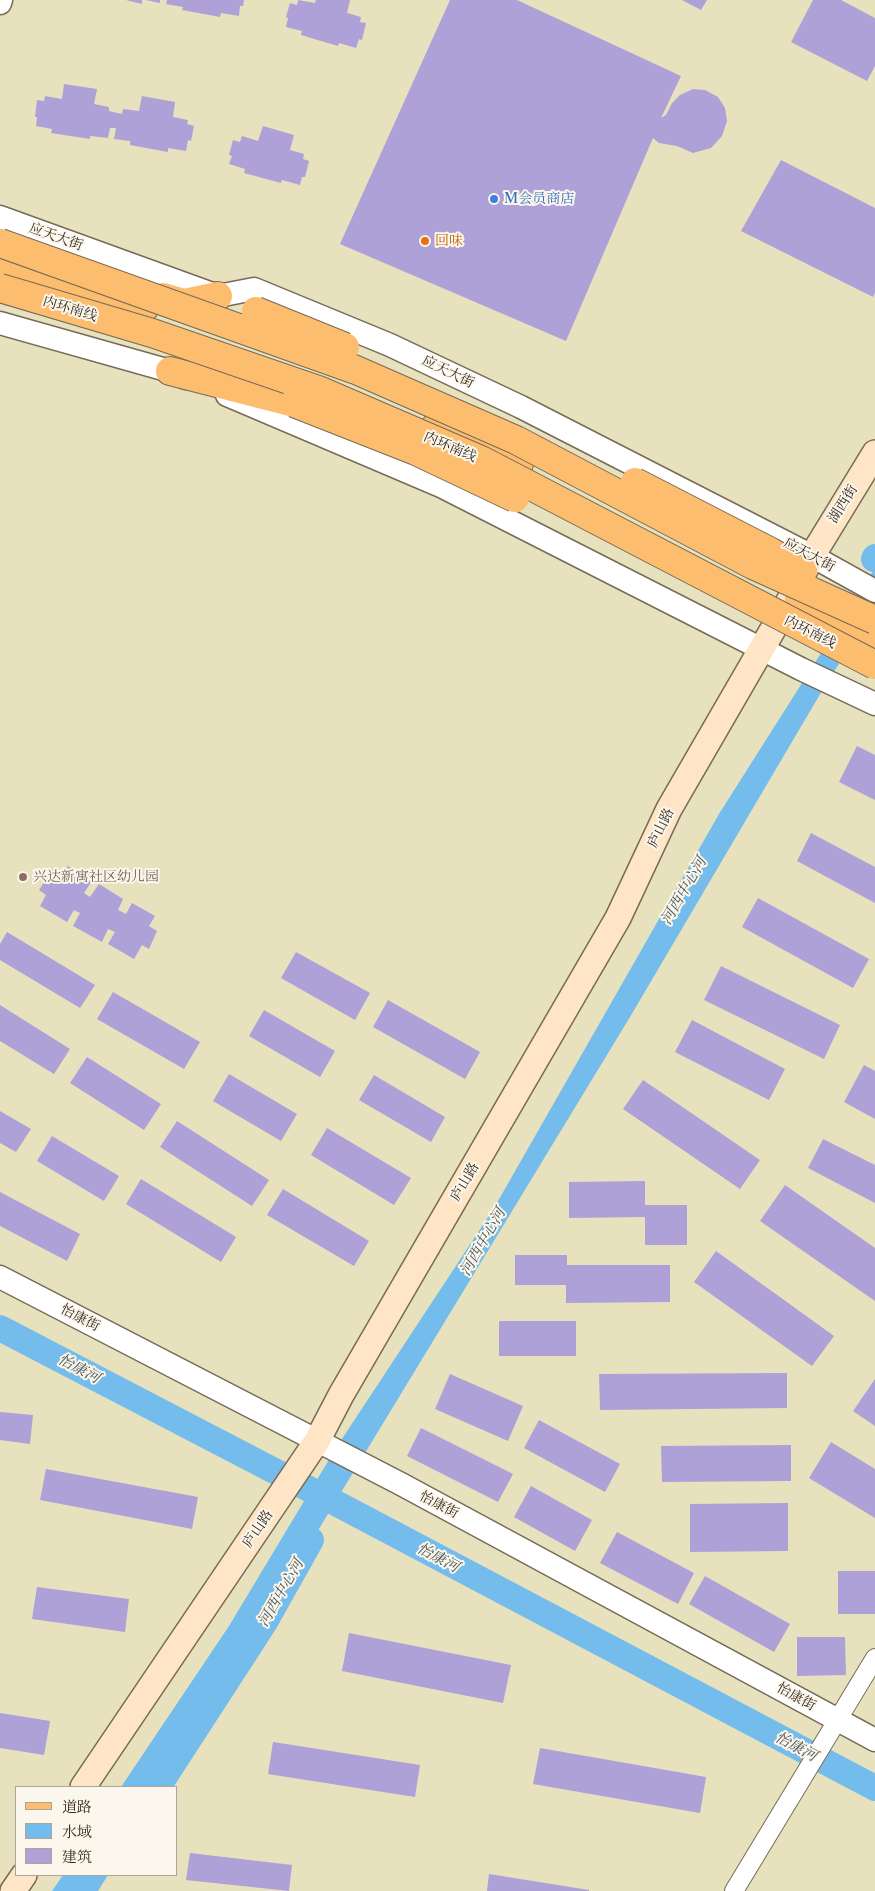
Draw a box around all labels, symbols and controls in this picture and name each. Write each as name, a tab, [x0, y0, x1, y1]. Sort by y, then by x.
place label: M会员商店	[504, 191, 574, 207]
marker: M会员商店	[488, 193, 500, 205]
street label: 应天大街	[27, 220, 85, 254]
place label: 回味	[435, 233, 463, 249]
marker: 回味	[419, 235, 431, 247]
street label: 内环南线	[41, 293, 99, 325]
street label: 应天大街	[419, 352, 477, 392]
street label: 内环南线	[421, 428, 479, 466]
street label: 湖西街	[825, 482, 861, 526]
street label: 应天大街	[780, 534, 838, 576]
street label: 内环南线	[781, 612, 839, 652]
street label: 庐山路	[644, 805, 678, 851]
water label: 河西中心河	[657, 854, 711, 928]
place label: 兴达新寓社区幼儿园	[33, 869, 159, 885]
marker: 兴达新寓社区幼儿园	[17, 871, 29, 883]
street label: 庐山路	[447, 1160, 483, 1204]
water label: 河西中心河	[456, 1205, 510, 1279]
street label: 怡康街	[57, 1301, 103, 1335]
water label: 怡康河	[55, 1350, 103, 1388]
street label: 怡康街	[417, 1488, 461, 1522]
street label: 庐山路	[239, 1507, 277, 1551]
water label: 怡康河	[414, 1539, 462, 1577]
water label: 河西中心河	[254, 1556, 308, 1630]
street label: 怡康街	[774, 1679, 818, 1715]
water label: 怡康河	[772, 1728, 820, 1766]
legend	[15, 1786, 178, 1876]
text: 道路	[62, 1797, 92, 1816]
text: 水域	[62, 1822, 92, 1841]
text: 建筑	[62, 1847, 92, 1866]

